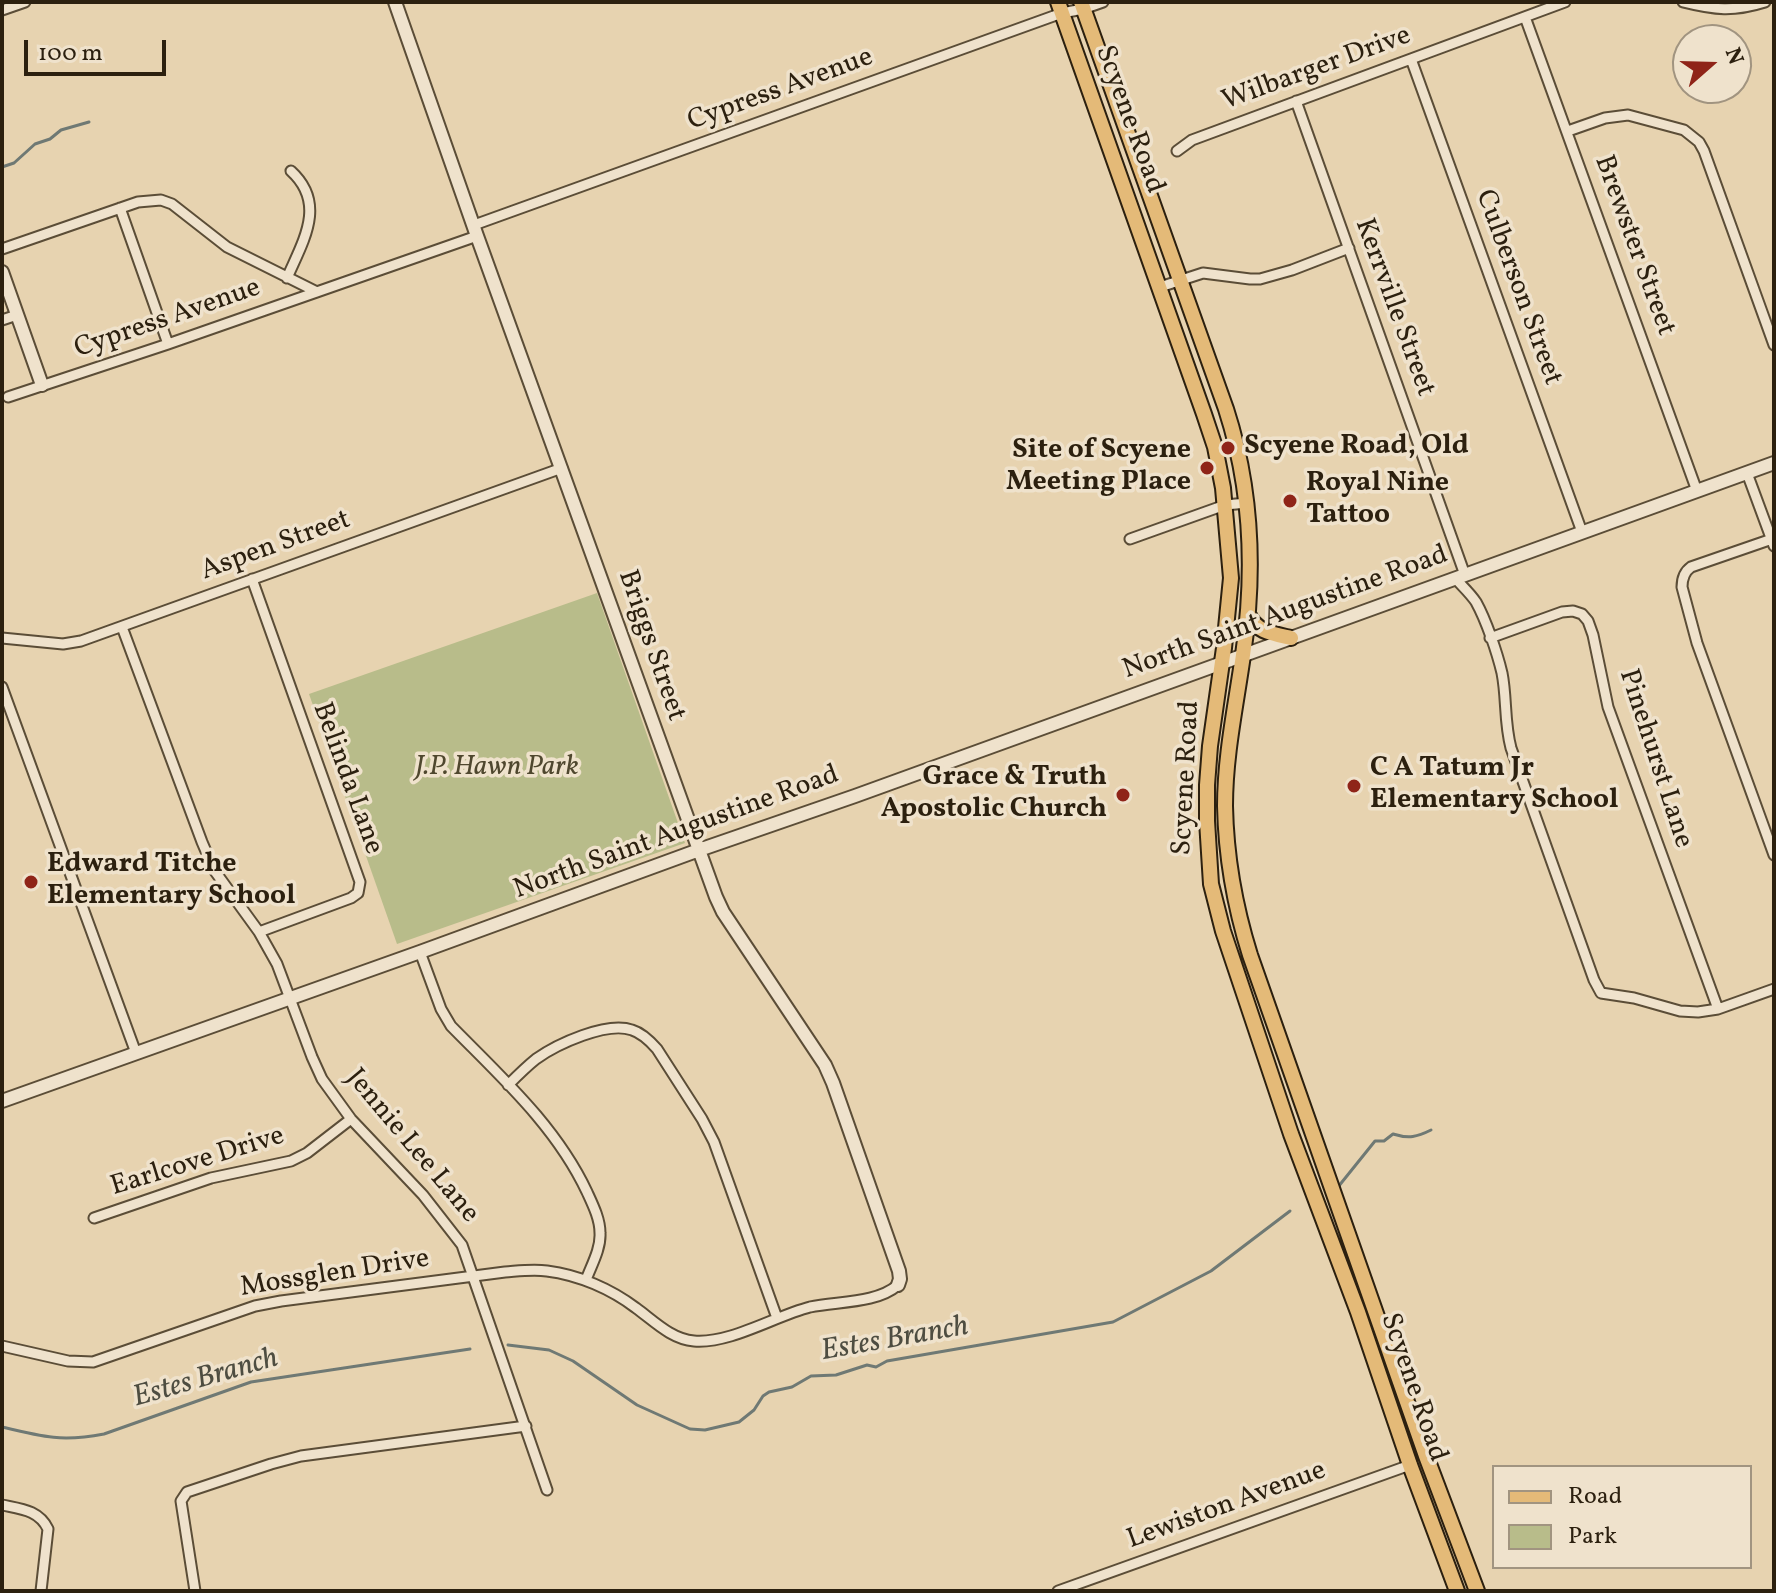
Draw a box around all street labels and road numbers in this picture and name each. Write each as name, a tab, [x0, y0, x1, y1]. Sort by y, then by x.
street label: Wilbarger Drive	[1218, 20, 1416, 120]
street label: Scyene Road	[1086, 41, 1170, 199]
street label: Cypress Avenue	[684, 42, 878, 140]
street label: Brewster Street	[1585, 151, 1681, 341]
street label: Culberson Street	[1466, 186, 1568, 390]
street label: Kerrville Street	[1345, 214, 1441, 402]
street label: Cypress Avenue	[71, 272, 265, 368]
street label: Aspen Street	[197, 504, 355, 590]
street label: North Saint Augustine Road	[1119, 539, 1453, 689]
street label: Briggs Street	[609, 566, 691, 726]
street label: Pinehurst Lane	[1609, 665, 1699, 853]
street label: Belinda Lane	[303, 698, 389, 860]
street label: Scyene Road	[1167, 700, 1209, 856]
street label: North Saint Augustine Road	[510, 759, 844, 909]
street label: Jennie Lee Lane	[337, 1063, 485, 1231]
street label: Earlcove Drive	[107, 1121, 289, 1205]
street label: Mossglen Drive	[238, 1243, 432, 1307]
street label: Scyene Road	[1371, 1309, 1453, 1467]
street label: Lewiston Avenue	[1123, 1455, 1331, 1559]

